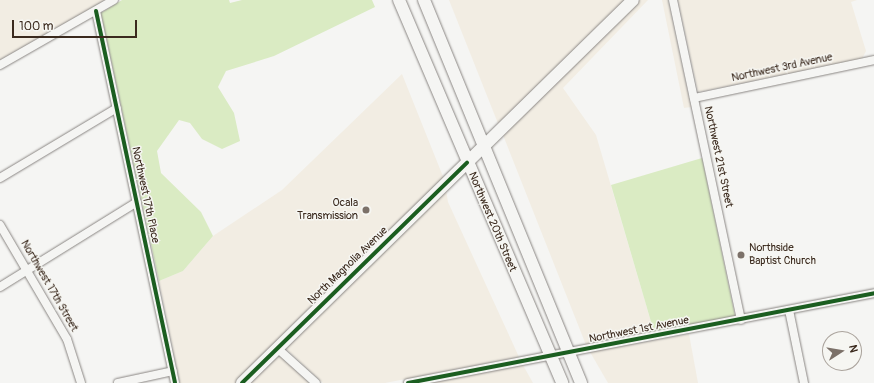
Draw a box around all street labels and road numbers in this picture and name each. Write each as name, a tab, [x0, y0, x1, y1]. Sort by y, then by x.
street label: Northwest 3rd Avenue	[730, 51, 834, 85]
street label: Northwest 21st Street	[701, 105, 735, 209]
street label: Northwest 17th Place	[128, 146, 162, 244]
street label: Northwest 20th Street	[465, 170, 519, 274]
street label: North Magnolia Avenue	[305, 224, 391, 308]
street label: Northwest 17th Street	[17, 238, 81, 334]
street label: Northwest 1st Avenue	[588, 314, 690, 346]

